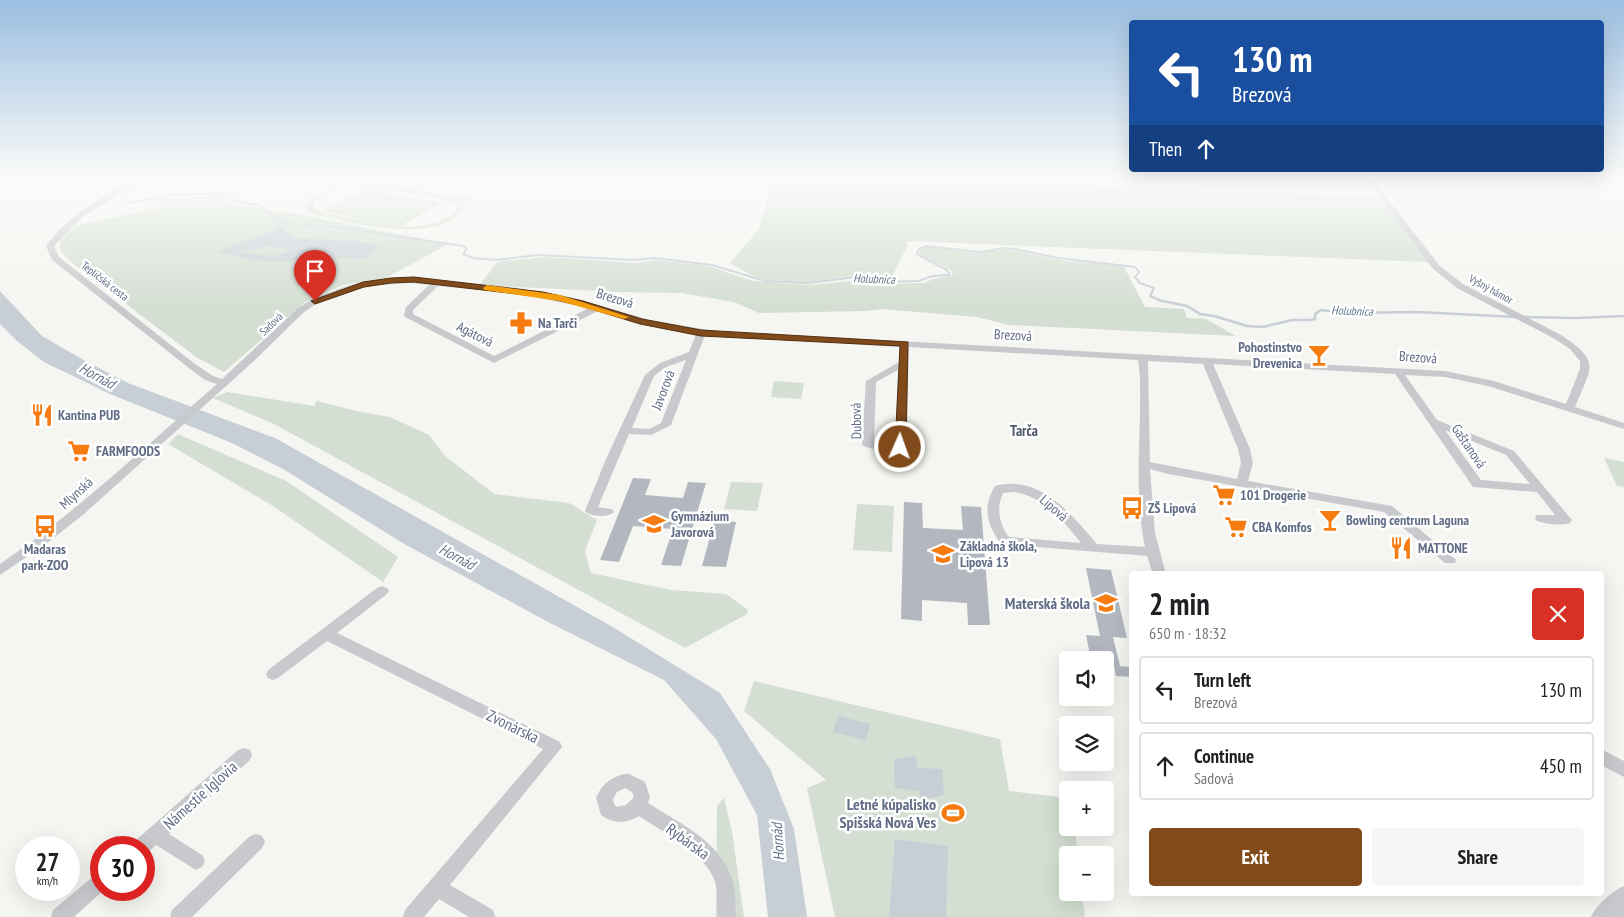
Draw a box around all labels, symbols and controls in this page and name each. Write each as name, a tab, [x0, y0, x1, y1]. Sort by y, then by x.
text: 130 m	[1232, 36, 1313, 82]
icon: left	[1149, 40, 1214, 105]
text: Brezová	[1232, 80, 1292, 108]
icon: ahead	[1192, 135, 1220, 163]
text: Then	[1149, 137, 1182, 161]
pin	[294, 250, 336, 301]
icon: arrive	[301, 257, 329, 285]
street label: Tepličská cesta	[79, 258, 131, 304]
water label: Holubnica	[853, 270, 896, 287]
street label: Vyšný hámor	[1466, 271, 1515, 307]
street label: Brezová	[594, 284, 636, 312]
water label: Holubnica	[1331, 302, 1374, 319]
street label: Sadová	[256, 310, 286, 338]
pharmacy icon: Na Tarči	[508, 310, 534, 336]
place label: Na Tarči	[538, 314, 577, 332]
street label: Agátová	[454, 317, 496, 351]
street label: Brezová	[994, 325, 1032, 345]
place label: Pohostinstvo Drevenica	[1238, 338, 1302, 372]
bar icon: Pohostinstvo Drevenica	[1306, 342, 1332, 368]
street label: Brezová	[1398, 347, 1438, 367]
water label: Hornád	[76, 358, 121, 394]
street label: Javorová	[647, 368, 679, 413]
restaurant icon: Kantina PUB	[29, 402, 55, 428]
street label: Dubová	[847, 403, 865, 439]
place label: Kantina PUB	[58, 406, 120, 424]
position arrow	[873, 420, 925, 472]
street label: Gaštanová	[1448, 420, 1490, 472]
district label: Tarča	[1010, 421, 1038, 440]
supermarket icon: FARMFOODS	[66, 438, 92, 464]
place label: FARMFOODS	[96, 442, 160, 460]
street label: Mlynská	[55, 473, 97, 513]
supermarket icon: 101 Drogerie	[1211, 482, 1237, 508]
place label: 101 Drogerie	[1240, 486, 1306, 504]
street label: Lipová	[1036, 491, 1072, 525]
bus stop icon: ZŠ Lipová	[1119, 495, 1145, 521]
place label: ZŠ Lipová	[1148, 499, 1196, 517]
place label: Gymnázium Javorová	[670, 507, 729, 541]
bar icon: Bowling centrum Laguna	[1317, 507, 1343, 533]
school or university icon: Gymnázium Javorová	[641, 511, 667, 537]
place label: Bowling centrum Laguna	[1346, 511, 1469, 529]
bus stop icon: Madaras park-ZOO	[32, 513, 58, 539]
supermarket icon: CBA Komfos	[1223, 514, 1249, 540]
place label: CBA Komfos	[1252, 518, 1312, 536]
restaurant icon: MATTONE	[1388, 535, 1414, 561]
place label: Základná škola, Lipová 13	[960, 537, 1037, 571]
water label: Hornád	[436, 539, 481, 575]
place label: MATTONE	[1418, 539, 1468, 557]
place label: Madaras park-ZOO	[22, 540, 69, 574]
school or university icon: Základná škola, Lipová 13	[930, 541, 956, 567]
text: 2 min	[1149, 584, 1210, 623]
button: close	[1532, 588, 1584, 640]
school or university icon: Materská škola	[1093, 590, 1119, 616]
place label: Materská škola	[1005, 593, 1090, 613]
text: 650 m · 18:32	[1149, 623, 1227, 643]
map controls	[1059, 651, 1114, 901]
button: sound	[1059, 651, 1114, 706]
text: Turn left	[1194, 668, 1251, 692]
icon: left	[1151, 676, 1179, 704]
text: 130 m	[1540, 678, 1582, 702]
text: Brezová	[1194, 692, 1237, 712]
street label: Zvonárska	[484, 705, 542, 747]
button: layers	[1059, 716, 1114, 771]
text: Continue	[1194, 744, 1254, 768]
icon: ahead	[1151, 752, 1179, 780]
text: 450 m	[1540, 754, 1582, 778]
street label: Námestie Iglovia	[159, 757, 241, 833]
text: Sadová	[1194, 768, 1234, 788]
button: +	[1059, 781, 1114, 836]
place label: Letné kúpalisko Spišská Nová Ves	[840, 794, 936, 832]
sports icon: Letné kúpalisko Spišská Nová Ves	[940, 800, 966, 826]
street label: Rybárska	[662, 818, 714, 864]
water label: Hornád	[767, 820, 788, 862]
button: Exit	[1149, 828, 1362, 886]
button: Share	[1372, 828, 1584, 886]
speed limit sign: 30	[90, 836, 155, 901]
text: 27	[36, 846, 59, 878]
button: −	[1059, 846, 1114, 901]
text: km/h	[37, 873, 58, 888]

